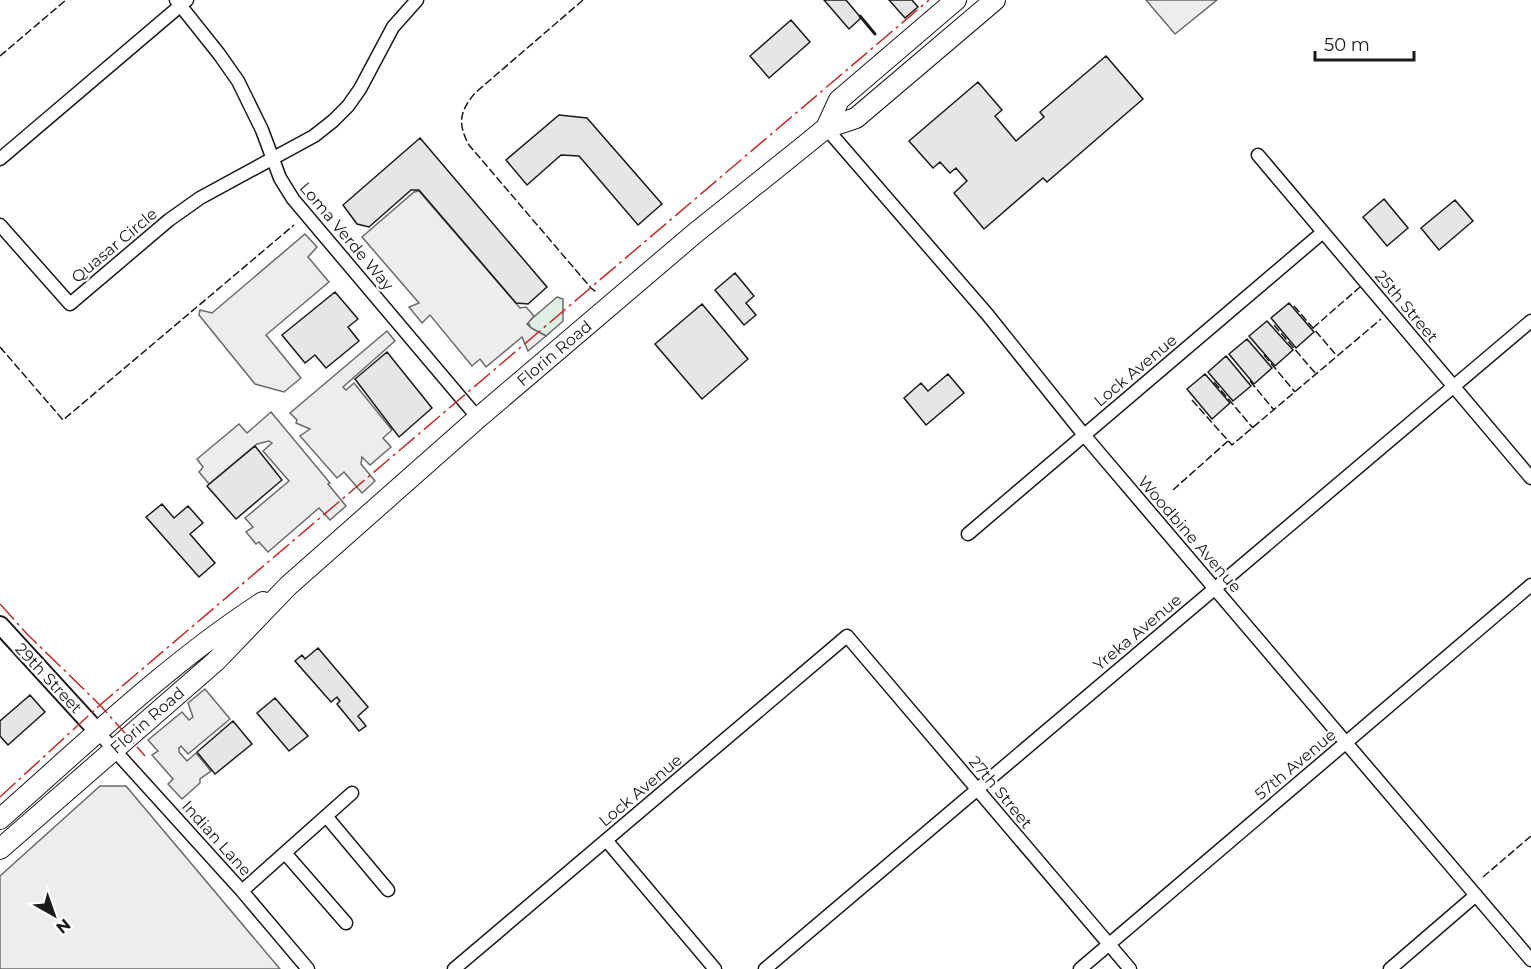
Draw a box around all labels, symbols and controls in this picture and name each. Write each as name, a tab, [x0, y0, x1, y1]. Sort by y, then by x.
scale bar	[1315, 24, 1414, 62]
text: 50 m	[1324, 34, 1370, 56]
street label: Loma Verde Way	[296, 178, 398, 295]
street label: Quasar Circle	[68, 204, 161, 287]
street label: 25th Street	[1371, 266, 1443, 347]
street label: Florin Road	[513, 317, 596, 390]
street label: Lock Avenue	[1090, 330, 1181, 411]
street label: Woodbine Avenue	[1134, 472, 1245, 596]
street label: Yreka Avenue	[1090, 590, 1185, 675]
street label: 29th Street	[11, 639, 86, 718]
street label: Florin Road	[106, 683, 188, 758]
street label: 57th Avenue	[1251, 725, 1340, 804]
street label: Lock Avenue	[595, 750, 686, 831]
street label: 27th Street	[965, 752, 1037, 833]
street label: Indian Lane	[178, 797, 255, 880]
north arrow	[24, 885, 84, 945]
text: N	[52, 915, 74, 938]

